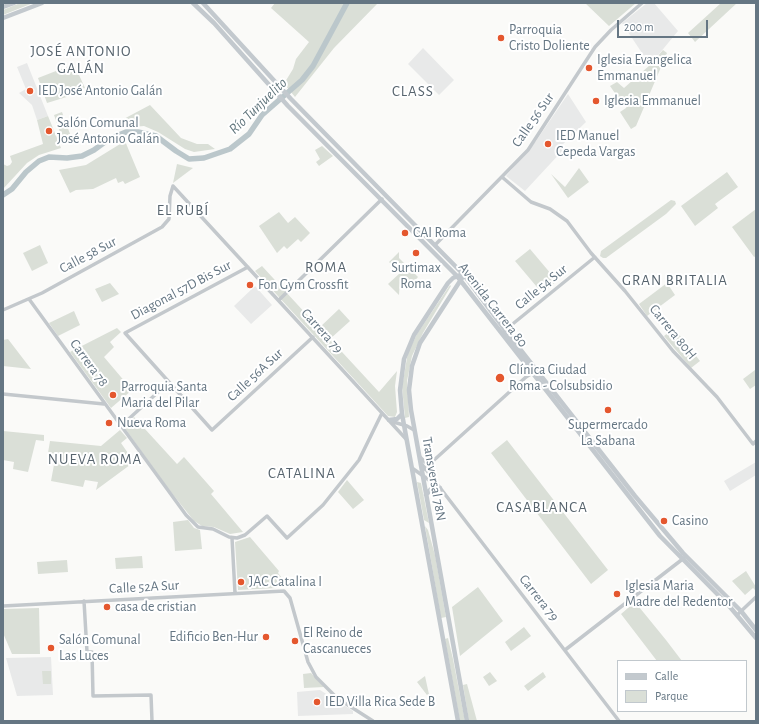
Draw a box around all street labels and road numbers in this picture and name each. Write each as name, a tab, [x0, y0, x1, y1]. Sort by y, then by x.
street label: Calle 56 Sur	[508, 90, 558, 150]
street label: Calle 58 Sur	[57, 233, 119, 277]
street label: Diagonal 57D Bis Sur	[128, 256, 234, 324]
street label: Avenida Carrera 80	[455, 259, 531, 351]
street label: Calle 54 Sur	[511, 261, 571, 313]
street label: Carrera 80H	[646, 301, 700, 363]
street label: Carrera 79	[297, 305, 347, 357]
street label: Carrera 78	[66, 336, 112, 390]
street label: Calle 56A Sur	[224, 345, 286, 405]
street label: Transversal 78N	[418, 436, 450, 522]
street label: Carrera 79	[516, 571, 562, 625]
street label: Calle 52A Sur	[109, 577, 179, 597]

